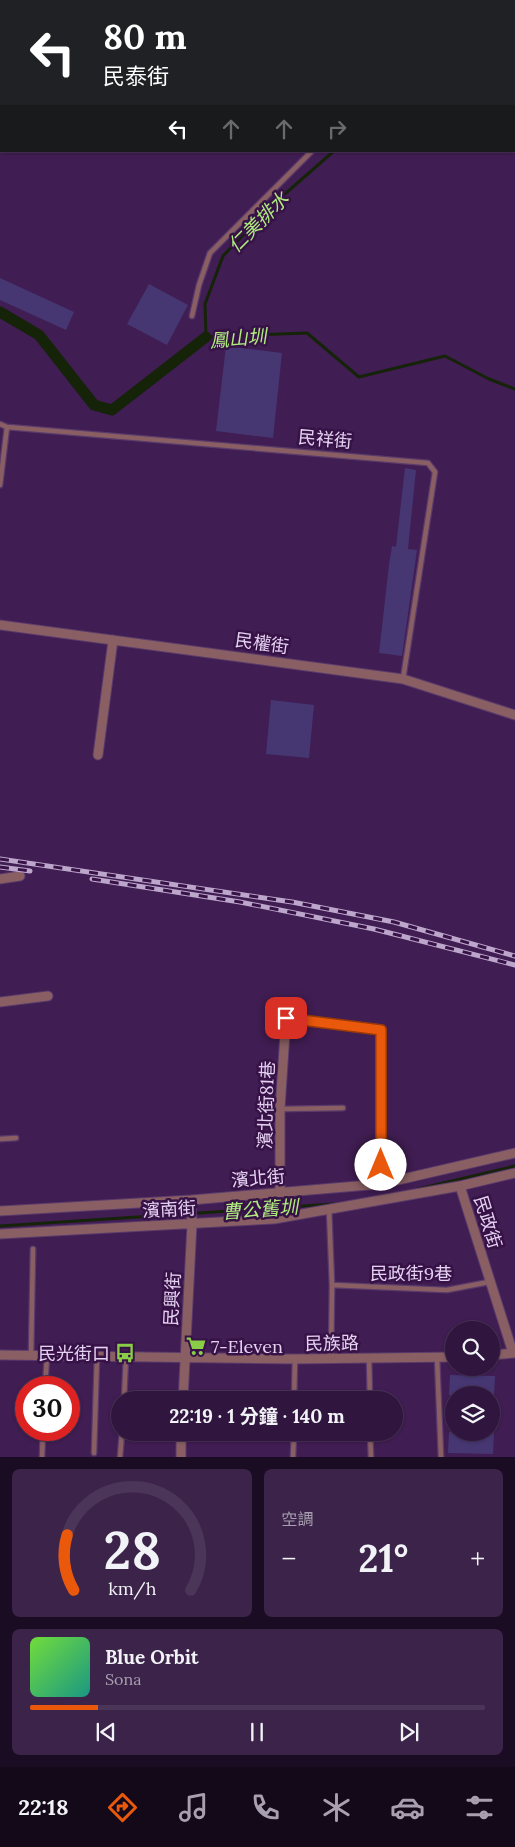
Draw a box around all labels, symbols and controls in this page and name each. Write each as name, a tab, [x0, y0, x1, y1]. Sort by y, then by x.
text: 80 m	[103, 14, 187, 59]
icon: left	[20, 20, 85, 85]
text: 民泰街	[103, 62, 169, 90]
icon: left	[164, 115, 192, 143]
icon: ahead	[217, 115, 245, 143]
icon: ahead	[270, 115, 298, 143]
icon: right	[323, 115, 351, 143]
water label: 仁美排水	[223, 186, 294, 257]
water label: 鳳山圳	[209, 323, 270, 352]
street label: 民祥街	[297, 425, 353, 453]
street label: 民權街	[234, 628, 290, 658]
pin	[265, 997, 307, 1039]
icon: arrive	[272, 1004, 300, 1032]
street label: 濱北街81巷	[253, 1060, 279, 1150]
position arrow	[354, 1138, 406, 1190]
street label: 濱北街	[230, 1164, 286, 1192]
street label: 民政街	[469, 1193, 507, 1251]
water label: 曹公舊圳	[221, 1194, 302, 1224]
street label: 濱南街	[141, 1196, 197, 1222]
street label: 民政街9巷	[370, 1262, 452, 1285]
street label: 民興街	[159, 1271, 185, 1327]
map controls	[445, 1321, 500, 1441]
button: search	[445, 1321, 500, 1376]
street label: 民族路	[305, 1331, 359, 1355]
supermarket icon: 7-Eleven	[185, 1335, 207, 1357]
place label: 7-Eleven	[211, 1335, 283, 1358]
place label: 民光街口	[38, 1342, 110, 1365]
bus stop icon: 民光街口	[114, 1342, 136, 1364]
speed limit sign: 30	[15, 1376, 80, 1441]
button: layers	[445, 1386, 500, 1441]
text: 22:19 · 1 分鐘 · 140 m	[169, 1404, 345, 1428]
text: 空調	[282, 1509, 314, 1529]
text: 28	[103, 1517, 160, 1583]
text: 21°	[358, 1534, 408, 1582]
text: −	[282, 1541, 296, 1577]
text: +	[470, 1541, 485, 1577]
text: km/h	[108, 1577, 156, 1600]
text: Blue Orbit	[105, 1645, 199, 1669]
text: Sona	[105, 1669, 141, 1689]
icon: previous	[92, 1718, 120, 1746]
icon: pause	[243, 1718, 271, 1746]
icon: next	[395, 1718, 423, 1746]
icon: directions	[105, 1790, 140, 1825]
icon: music	[176, 1790, 211, 1825]
icon: phone	[248, 1790, 283, 1825]
icon: climate	[319, 1790, 354, 1825]
icon: car	[390, 1790, 425, 1825]
icon: filters	[462, 1790, 497, 1825]
text: 22:18	[18, 1793, 69, 1821]

